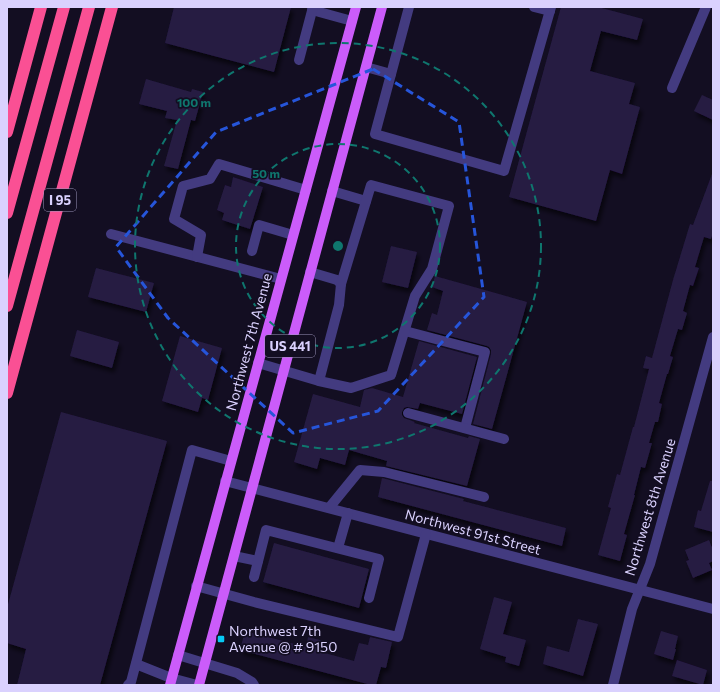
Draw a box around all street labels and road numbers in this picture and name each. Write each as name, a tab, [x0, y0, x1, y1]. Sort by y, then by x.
road number: I 95	[44, 189, 76, 211]
street label: Northwest 7th Avenue	[222, 271, 275, 413]
road number: US 441	[265, 335, 315, 357]
street label: Northwest 8th Avenue	[621, 436, 679, 578]
street label: Northwest 91st Street	[403, 505, 543, 558]

